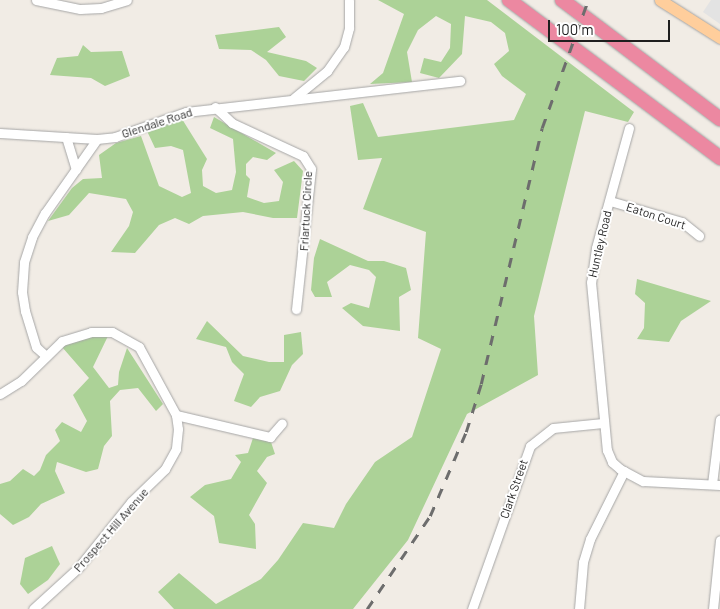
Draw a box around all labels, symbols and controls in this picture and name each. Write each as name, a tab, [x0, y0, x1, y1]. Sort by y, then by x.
scale bar	[550, 10, 672, 42]
text: 100 m	[556, 20, 594, 38]
street label: Glendale Road	[120, 105, 194, 141]
street label: Friartuck Circle	[297, 171, 315, 251]
street label: Eaton Court	[624, 200, 688, 232]
street label: Huntley Road	[585, 209, 615, 279]
street label: Clark Street	[497, 457, 531, 521]
street label: Prospect Hill Avenue	[71, 485, 151, 575]

